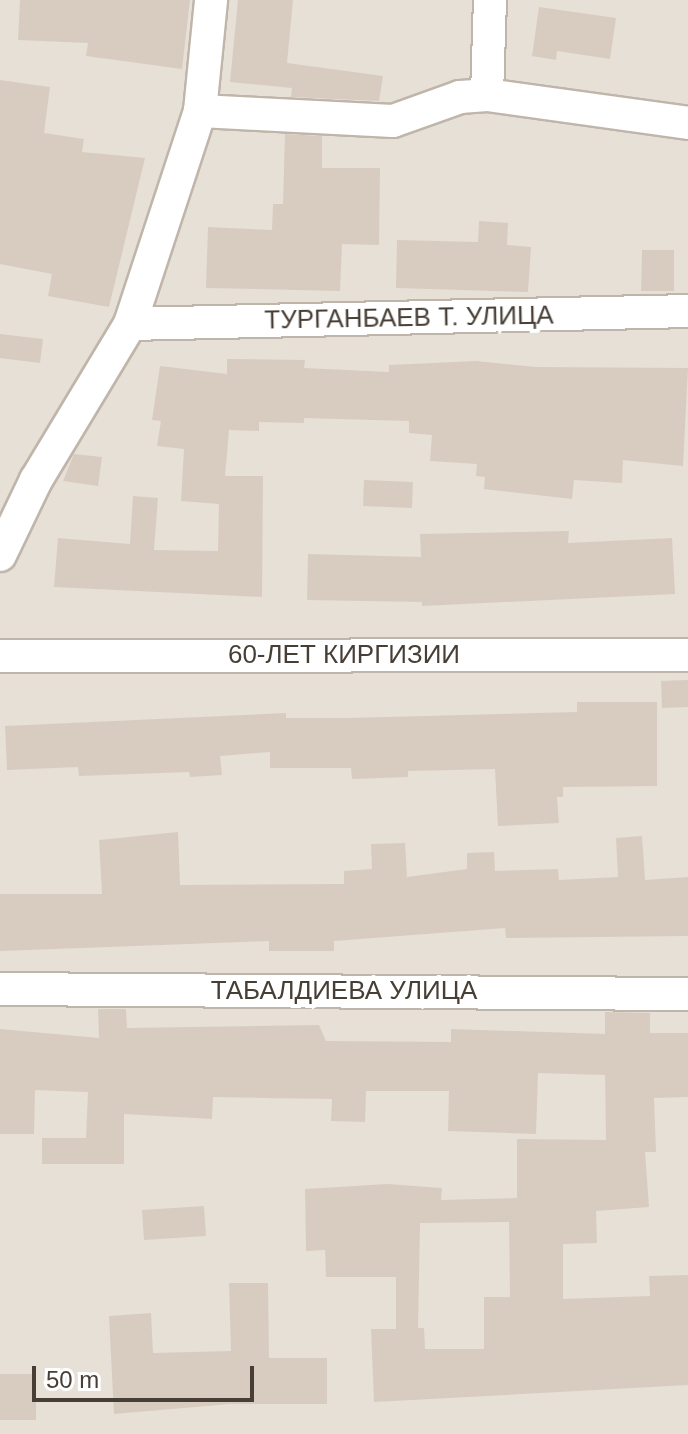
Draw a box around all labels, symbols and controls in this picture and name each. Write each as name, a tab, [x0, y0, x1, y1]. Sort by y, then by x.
street label: ТУРГАНБАЕВ Т. УЛИЦА	[264, 300, 554, 336]
street label: 60-ЛЕТ КИРГИЗИИ	[228, 639, 460, 671]
street label: ТАБАЛДИЕВА УЛИЦА	[211, 975, 477, 1007]
scale bar	[36, 1350, 258, 1400]
text: 50 m	[46, 1366, 99, 1393]

